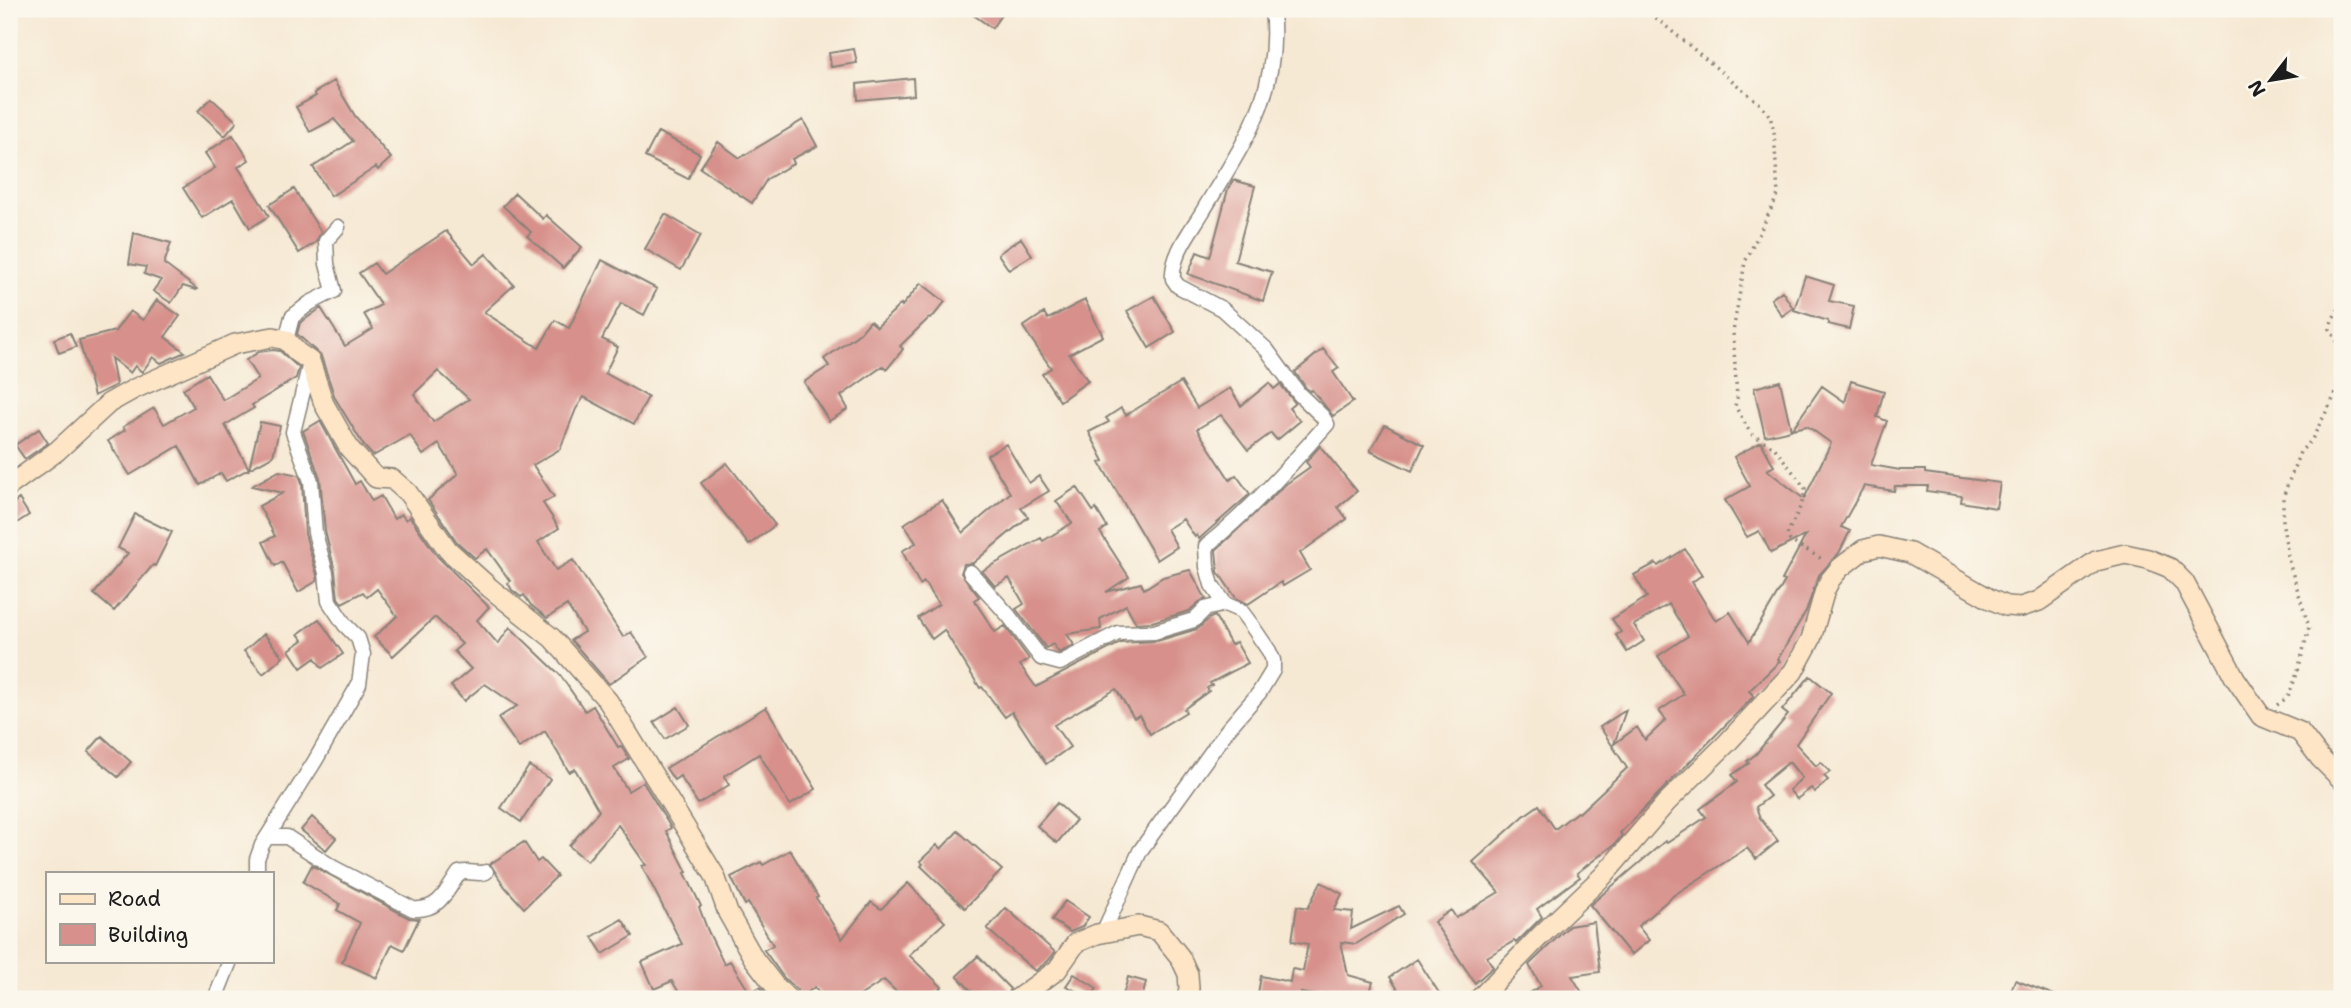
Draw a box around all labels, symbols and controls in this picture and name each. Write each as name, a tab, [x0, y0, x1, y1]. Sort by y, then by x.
north arrow	[2236, 46, 2306, 116]
text: N	[2242, 76, 2271, 101]
legend	[46, 872, 273, 962]
text: Road	[108, 885, 161, 913]
text: Building	[108, 921, 188, 949]

